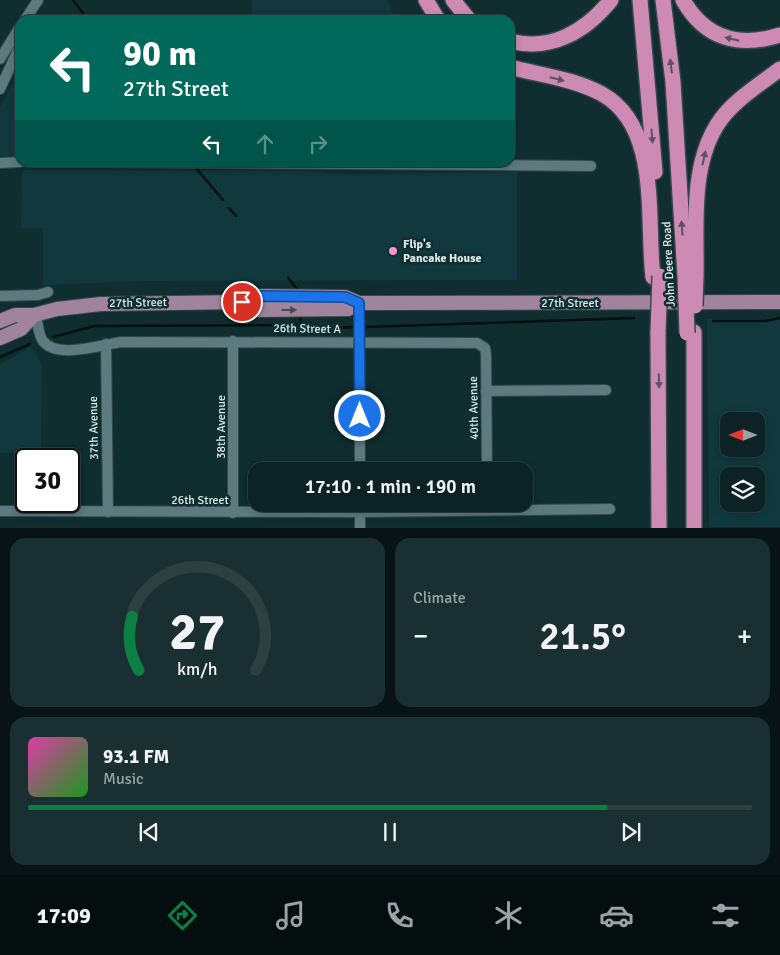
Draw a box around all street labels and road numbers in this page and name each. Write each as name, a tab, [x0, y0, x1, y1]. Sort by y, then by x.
street label: John Deere Road	[659, 221, 679, 307]
street label: 27th Street	[109, 295, 167, 311]
street label: 27th Street	[541, 296, 599, 311]
street label: 26th Street A	[273, 321, 342, 337]
street label: 40th Avenue	[466, 376, 482, 440]
street label: 38th Avenue	[214, 395, 229, 459]
street label: 37th Avenue	[86, 396, 102, 460]
street label: 26th Street	[171, 493, 229, 508]

